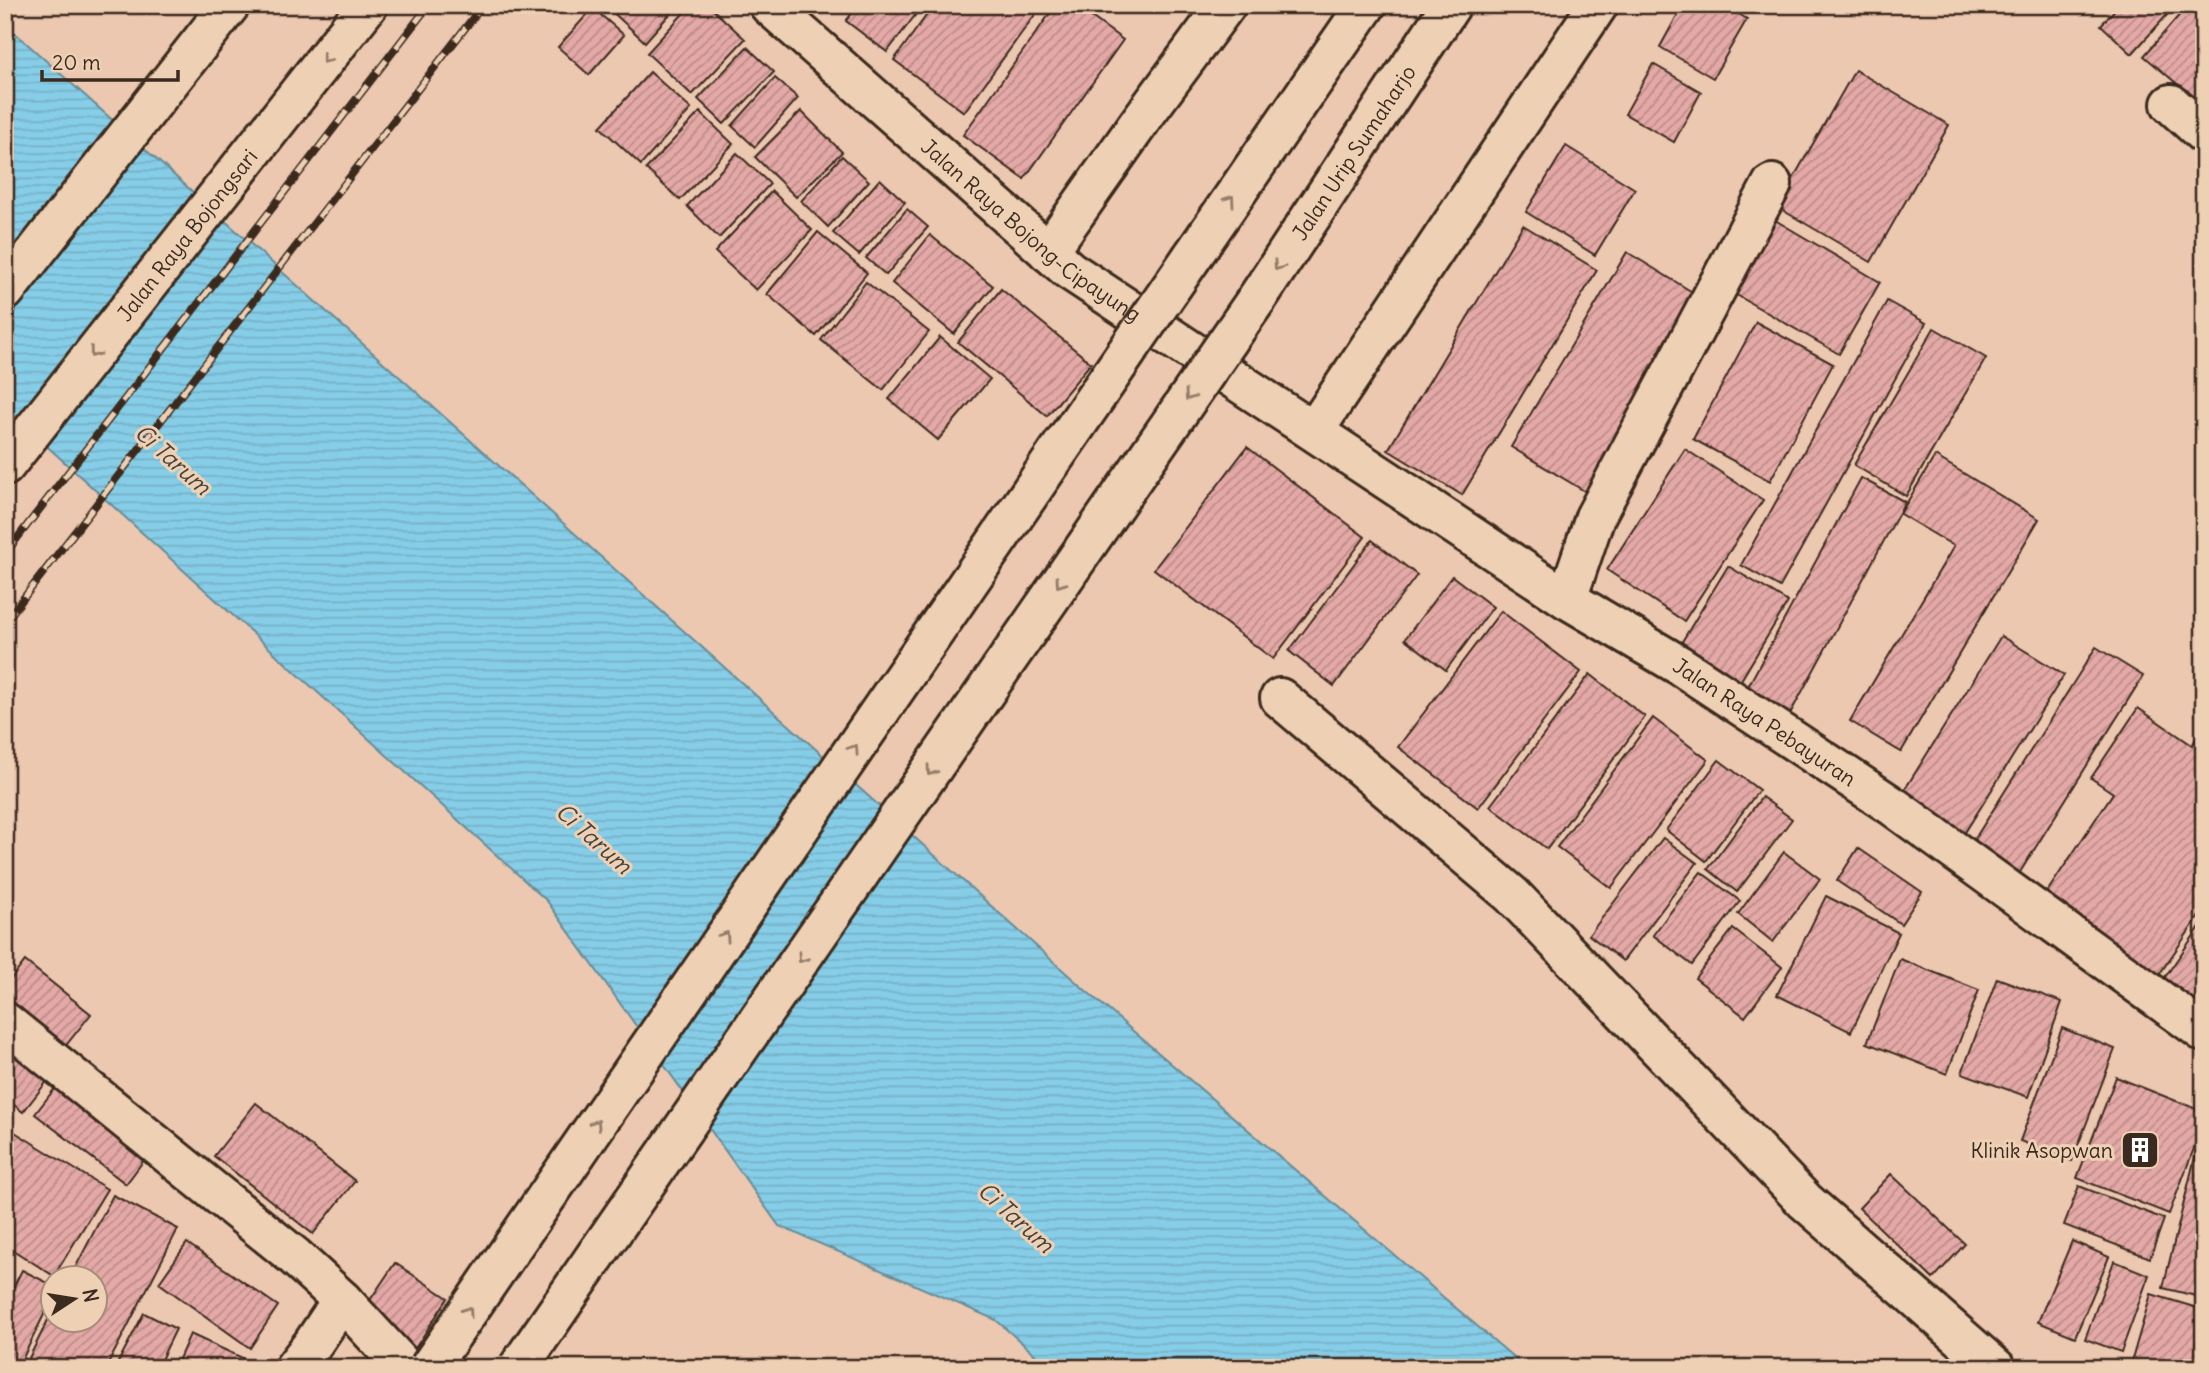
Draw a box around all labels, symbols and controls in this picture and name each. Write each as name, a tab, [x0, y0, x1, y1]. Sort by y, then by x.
scale bar	[42, 38, 178, 82]
text: 20 m	[52, 49, 101, 76]
one-way arrow	[322, 50, 334, 63]
street label: Jalan Urip Sumaharjo	[1286, 60, 1421, 245]
street label: Jalan Raya Bojong-Cipayung	[916, 133, 1146, 327]
street label: Jalan Raya Bojongsari	[111, 144, 263, 326]
one-way arrow	[1222, 195, 1235, 208]
one-way arrow	[1274, 258, 1286, 271]
one-way arrow	[90, 345, 103, 358]
one-way arrow	[1185, 388, 1197, 401]
water label: Ci Tarum	[129, 417, 218, 501]
one-way arrow	[1056, 575, 1068, 588]
street label: Jalan Raya Pebayuran	[1668, 651, 1862, 792]
one-way arrow	[846, 744, 858, 757]
one-way arrow	[927, 763, 939, 776]
water label: Ci Tarum	[550, 796, 639, 880]
one-way arrow	[717, 931, 729, 944]
one-way arrow	[798, 950, 810, 963]
one-way arrow	[588, 1119, 601, 1132]
building icon: Klinik Asopwan	[2119, 1129, 2161, 1171]
place label: Klinik Asopwan	[1971, 1137, 2113, 1164]
water label: Ci Tarum	[972, 1175, 1061, 1259]
north arrow	[38, 1264, 108, 1334]
text: N	[78, 1287, 104, 1304]
one-way arrow	[460, 1306, 473, 1319]

